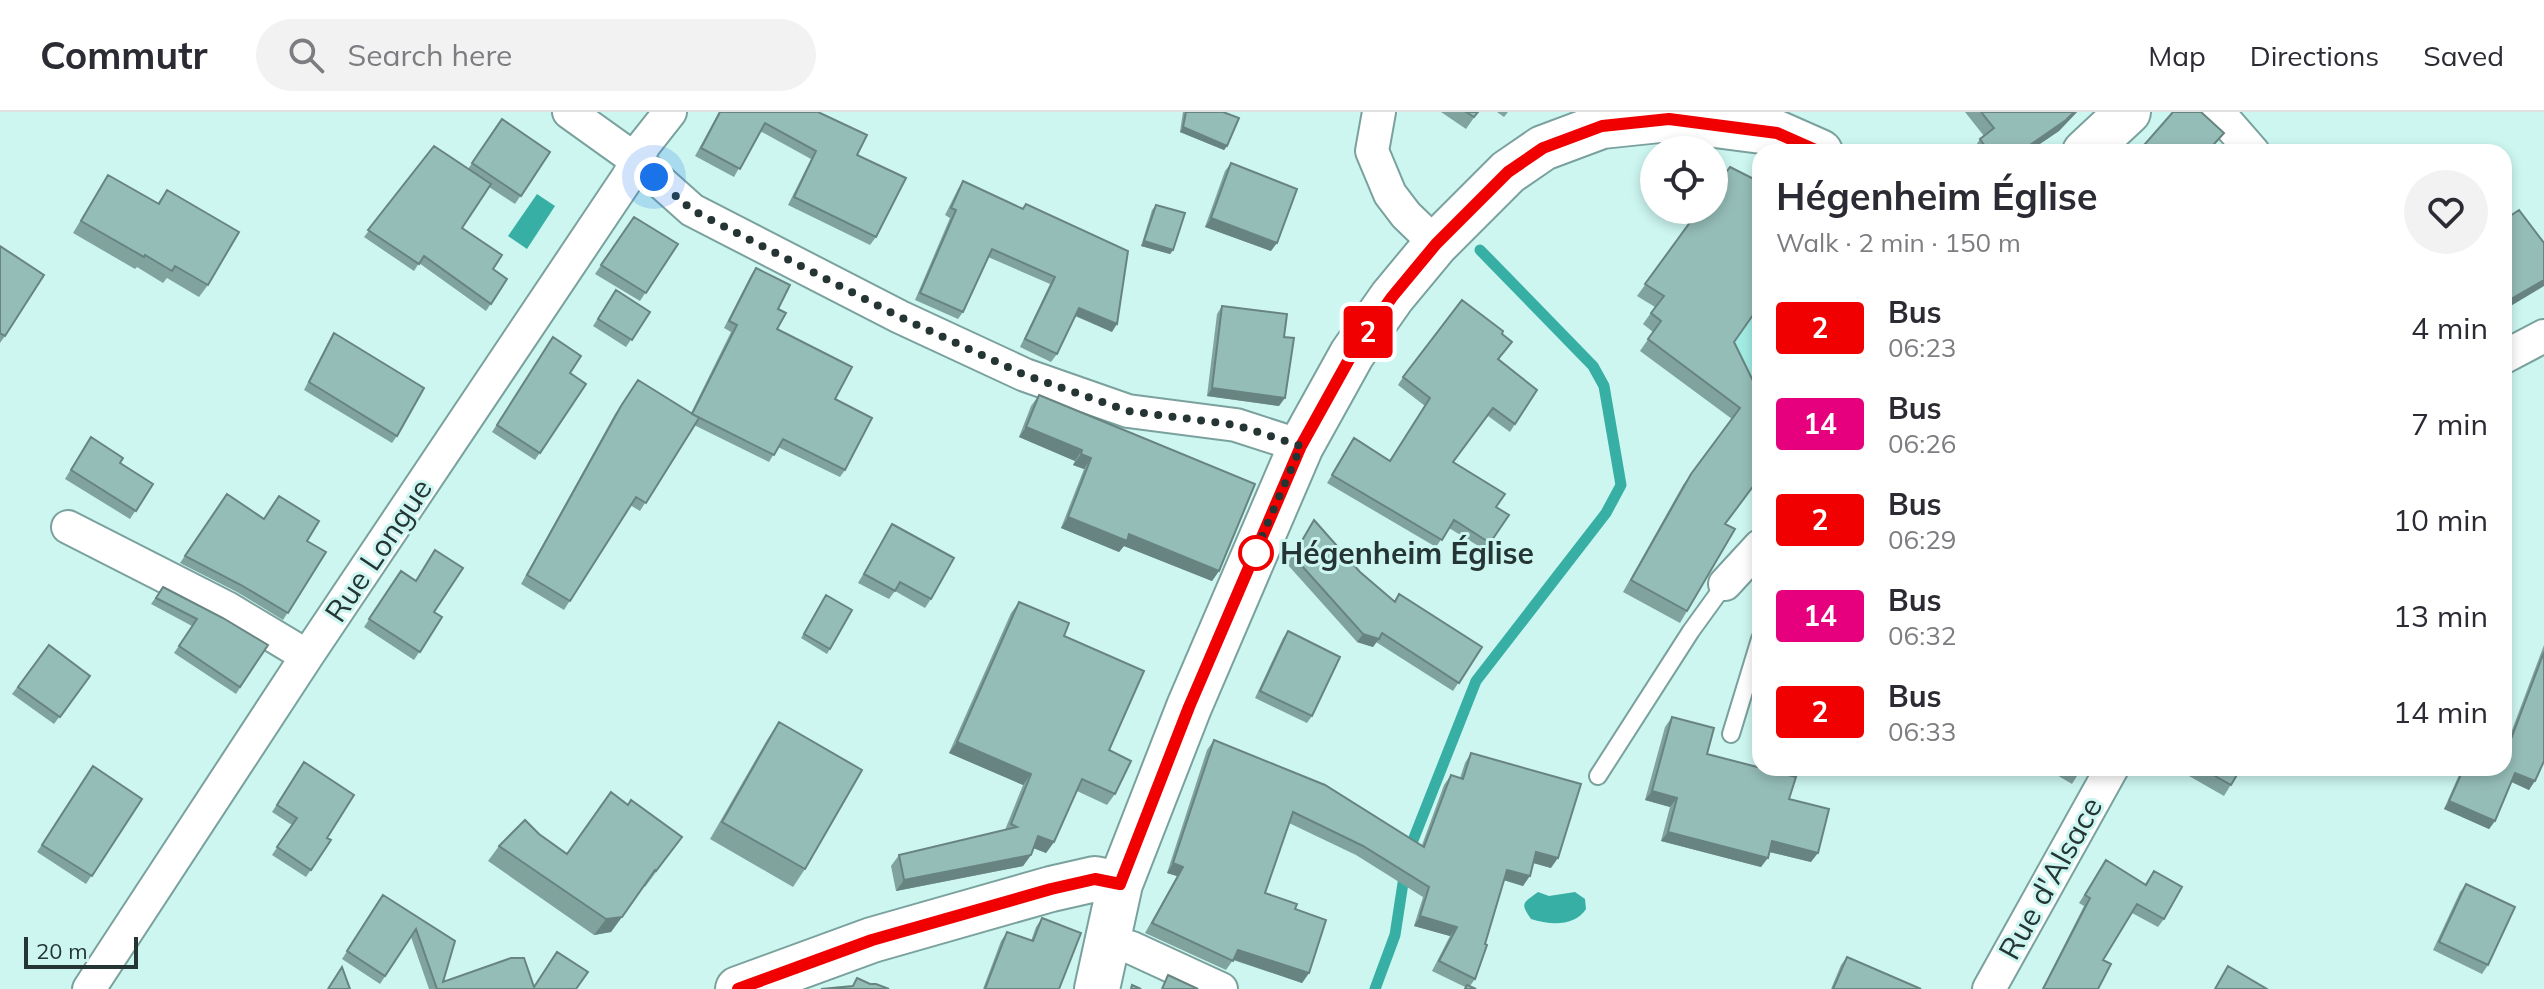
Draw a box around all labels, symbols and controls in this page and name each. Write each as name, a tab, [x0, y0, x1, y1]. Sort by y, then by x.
search box	[256, 19, 816, 91]
text: Commutr	[40, 31, 208, 79]
icon: search	[284, 33, 328, 77]
text: Search here	[348, 36, 512, 74]
text: Map	[2148, 38, 2206, 73]
text: Directions	[2250, 38, 2379, 73]
text: Saved	[2423, 38, 2504, 73]
map controls	[1640, 136, 1728, 224]
button: locate	[1640, 136, 1728, 224]
your location	[634, 157, 674, 197]
button: heart	[2404, 170, 2488, 254]
text: Hégenheim Église	[1776, 172, 2098, 220]
text: Walk · 2 min · 150 m	[1776, 226, 2021, 259]
text: Bus	[1888, 293, 1942, 331]
line badge: 2	[1342, 306, 1394, 358]
text: 4 min	[2411, 309, 2488, 347]
text: 2	[1812, 310, 1828, 345]
text: 2	[1360, 314, 1376, 349]
text: 06:23	[1888, 331, 1956, 364]
text: Bus	[1888, 389, 1942, 427]
text: 7 min	[2411, 405, 2488, 443]
text: 14	[1803, 406, 1837, 441]
text: 06:26	[1888, 427, 1956, 460]
street label: Rue Longue	[316, 471, 440, 629]
text: Bus	[1888, 485, 1942, 523]
text: 10 min	[2393, 501, 2488, 539]
text: 2	[1812, 502, 1828, 537]
text: 06:29	[1888, 523, 1956, 556]
place label: Hégenheim Église	[1280, 534, 1534, 572]
marker: Hégenheim Église	[1239, 536, 1273, 570]
text: Bus	[1888, 581, 1942, 619]
text: 13 min	[2393, 597, 2488, 635]
text: 14	[1803, 598, 1837, 633]
text: 06:32	[1888, 619, 1956, 652]
text: Bus	[1888, 677, 1942, 715]
text: 14 min	[2393, 693, 2488, 731]
text: 2	[1812, 694, 1828, 729]
text: 06:33	[1888, 715, 1956, 748]
street label: Rue d'Alsace	[1990, 790, 2110, 966]
scale bar	[24, 933, 138, 969]
text: 20 m	[36, 937, 87, 965]

